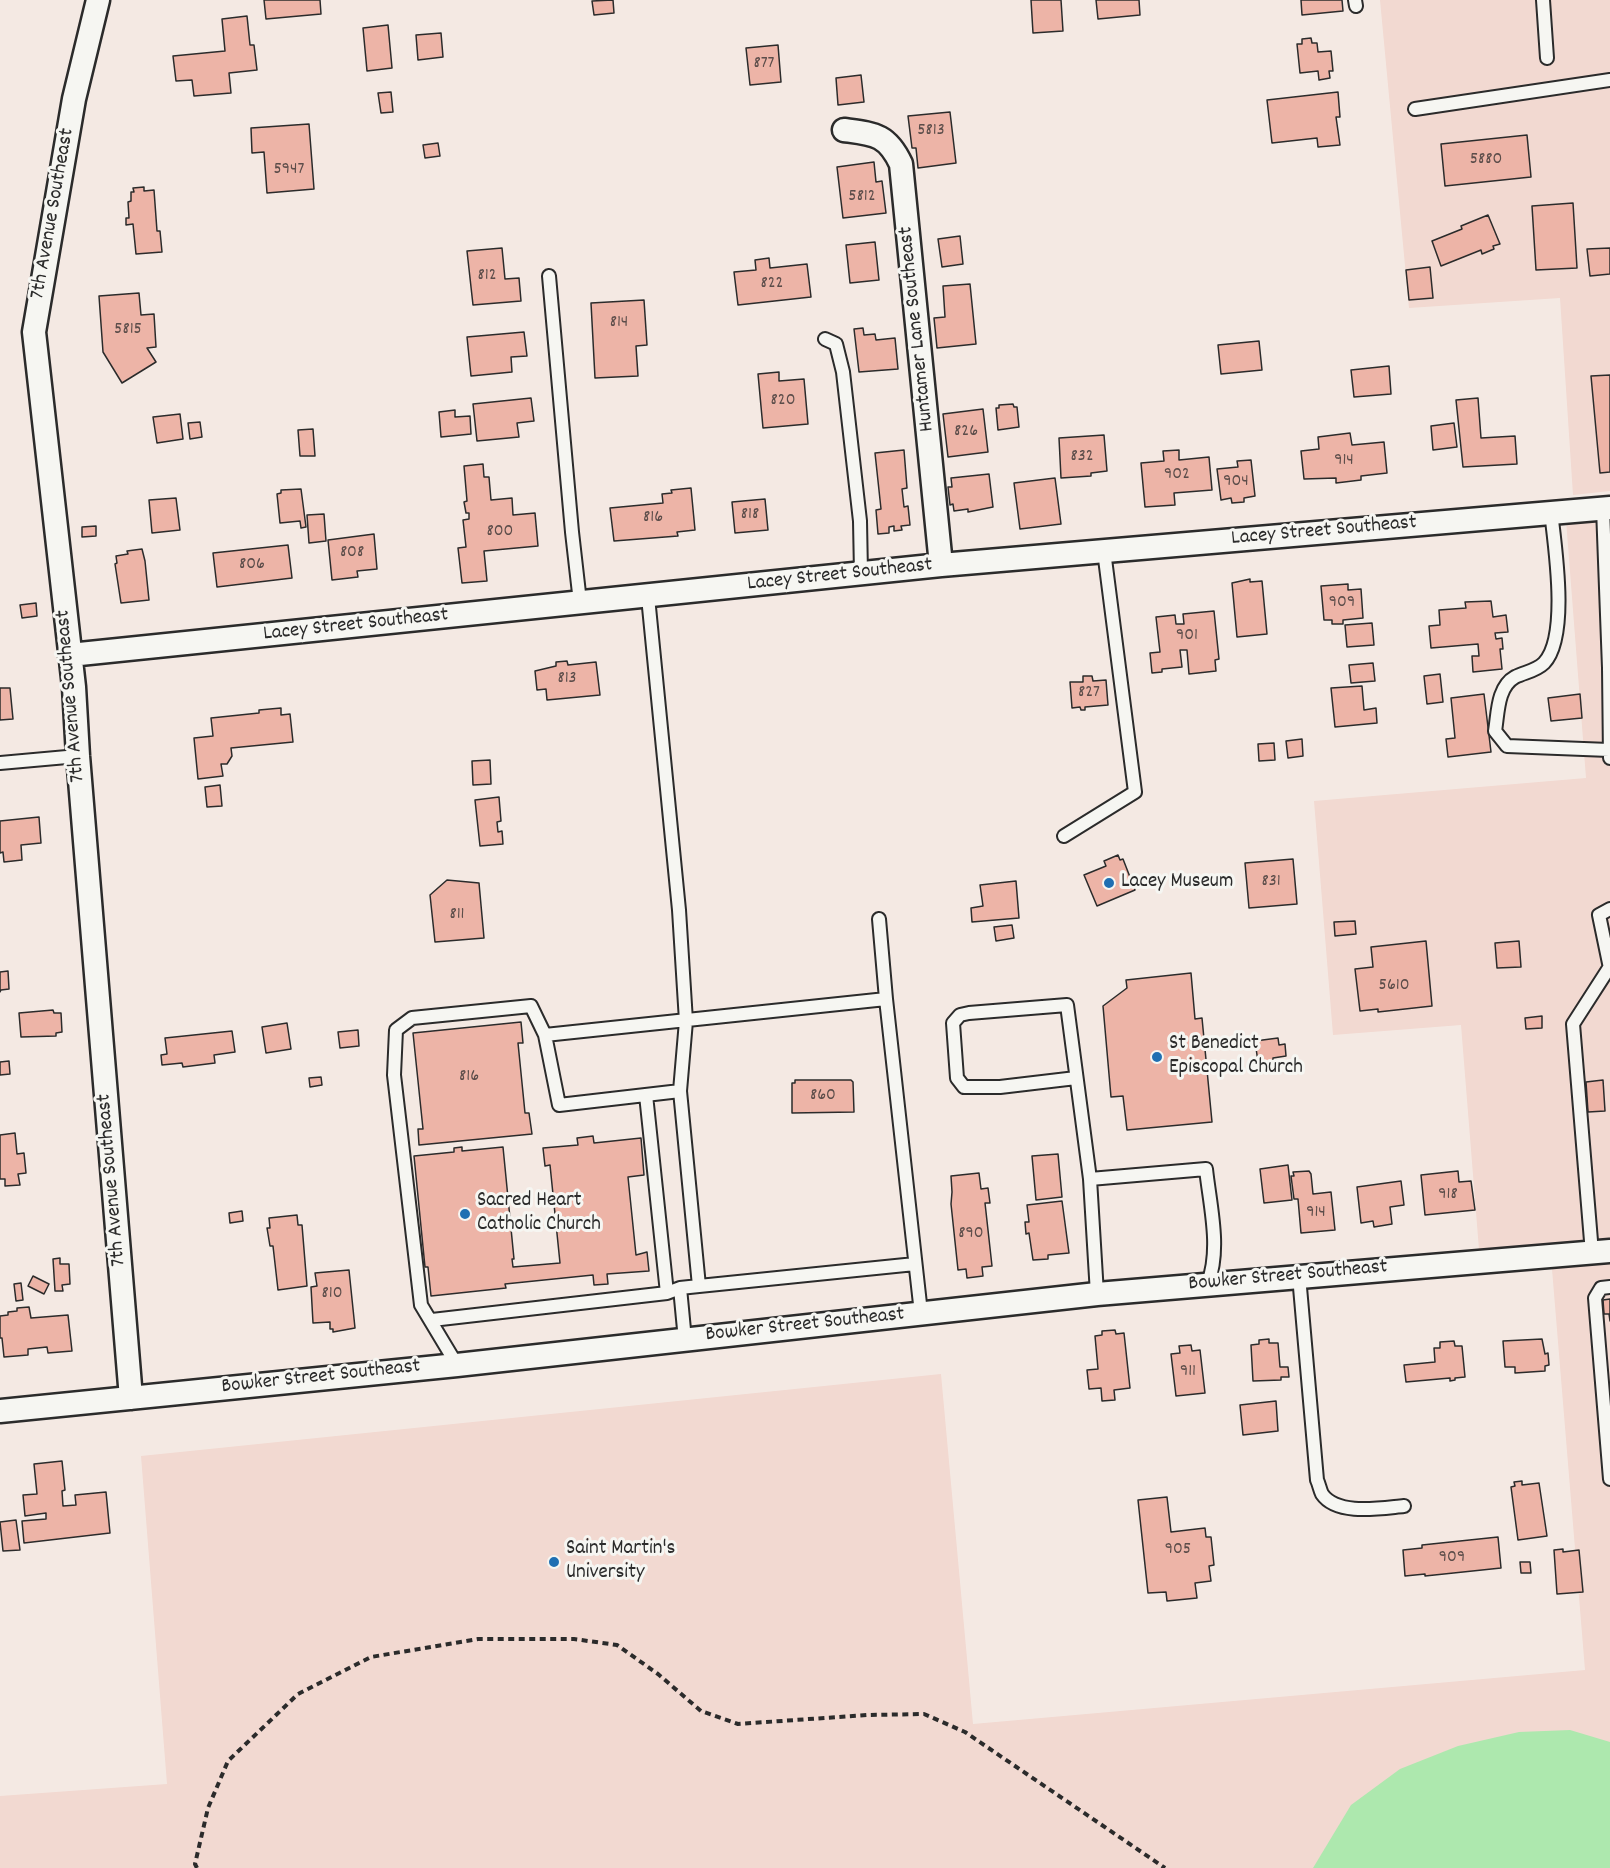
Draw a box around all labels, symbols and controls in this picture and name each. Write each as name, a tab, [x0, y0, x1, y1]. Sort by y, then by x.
house number: 877	[753, 54, 775, 76]
house number: 5813	[917, 121, 945, 143]
street label: 7th Avenue Southeast	[27, 127, 81, 301]
house number: 5880	[1470, 150, 1502, 172]
house number: 5947	[274, 160, 304, 182]
house number: 5812	[848, 187, 876, 209]
street label: Huntamer Lane Southeast	[895, 225, 941, 433]
house number: 812	[477, 266, 497, 288]
house number: 822	[761, 274, 783, 296]
house number: 814	[610, 313, 628, 335]
house number: 5815	[114, 320, 142, 342]
house number: 820	[771, 391, 795, 413]
house number: 826	[954, 422, 978, 444]
house number: 832	[1070, 447, 1094, 469]
house number: 914	[1334, 451, 1354, 473]
house number: 902	[1164, 465, 1190, 487]
house number: 904	[1223, 472, 1249, 494]
house number: 818	[741, 505, 759, 527]
house number: 816	[643, 508, 663, 530]
street label: Lacey Street Southeast	[1230, 511, 1418, 553]
house number: 800	[487, 522, 513, 544]
house number: 808	[340, 543, 364, 565]
street label: Lacey Street Southeast	[746, 554, 934, 598]
house number: 806	[239, 555, 265, 577]
house number: 909	[1329, 593, 1355, 615]
street label: Lacey Street Southeast	[262, 604, 450, 648]
street label: 7th Avenue Southeast	[52, 609, 92, 783]
house number: 901	[1176, 626, 1198, 648]
house number: 813	[557, 669, 577, 691]
house number: 827	[1078, 683, 1100, 705]
place label: Lacey Museum	[1121, 870, 1233, 896]
house number: 831	[1261, 872, 1281, 894]
marker: Lacey Museum	[1102, 876, 1116, 890]
house number: 811	[449, 905, 465, 927]
house number: 5610	[1379, 976, 1409, 998]
place label: St Benedict Episcopal Church	[1169, 1032, 1303, 1082]
marker: St Benedict Episcopal Church	[1150, 1050, 1164, 1064]
house number: 816	[459, 1067, 479, 1089]
house number: 860	[810, 1086, 836, 1108]
street label: 7th Avenue Southeast	[93, 1093, 133, 1267]
house number: 918	[1438, 1185, 1458, 1207]
place label: Sacred Heart Catholic Church	[477, 1189, 601, 1239]
house number: 914	[1306, 1203, 1326, 1225]
marker: Sacred Heart Catholic Church	[458, 1207, 472, 1221]
house number: 890	[958, 1224, 984, 1246]
street label: Bowker Street Southeast	[1187, 1256, 1389, 1298]
house number: 810	[322, 1284, 342, 1306]
street label: Bowker Street Southeast	[704, 1303, 906, 1349]
street label: Bowker Street Southeast	[220, 1355, 422, 1401]
house number: 911	[1180, 1362, 1196, 1384]
place label: Saint Martin's University	[566, 1537, 675, 1587]
house number: 905	[1165, 1540, 1191, 1562]
house number: 909	[1439, 1548, 1465, 1570]
marker: Saint Martin's University	[547, 1555, 561, 1569]

